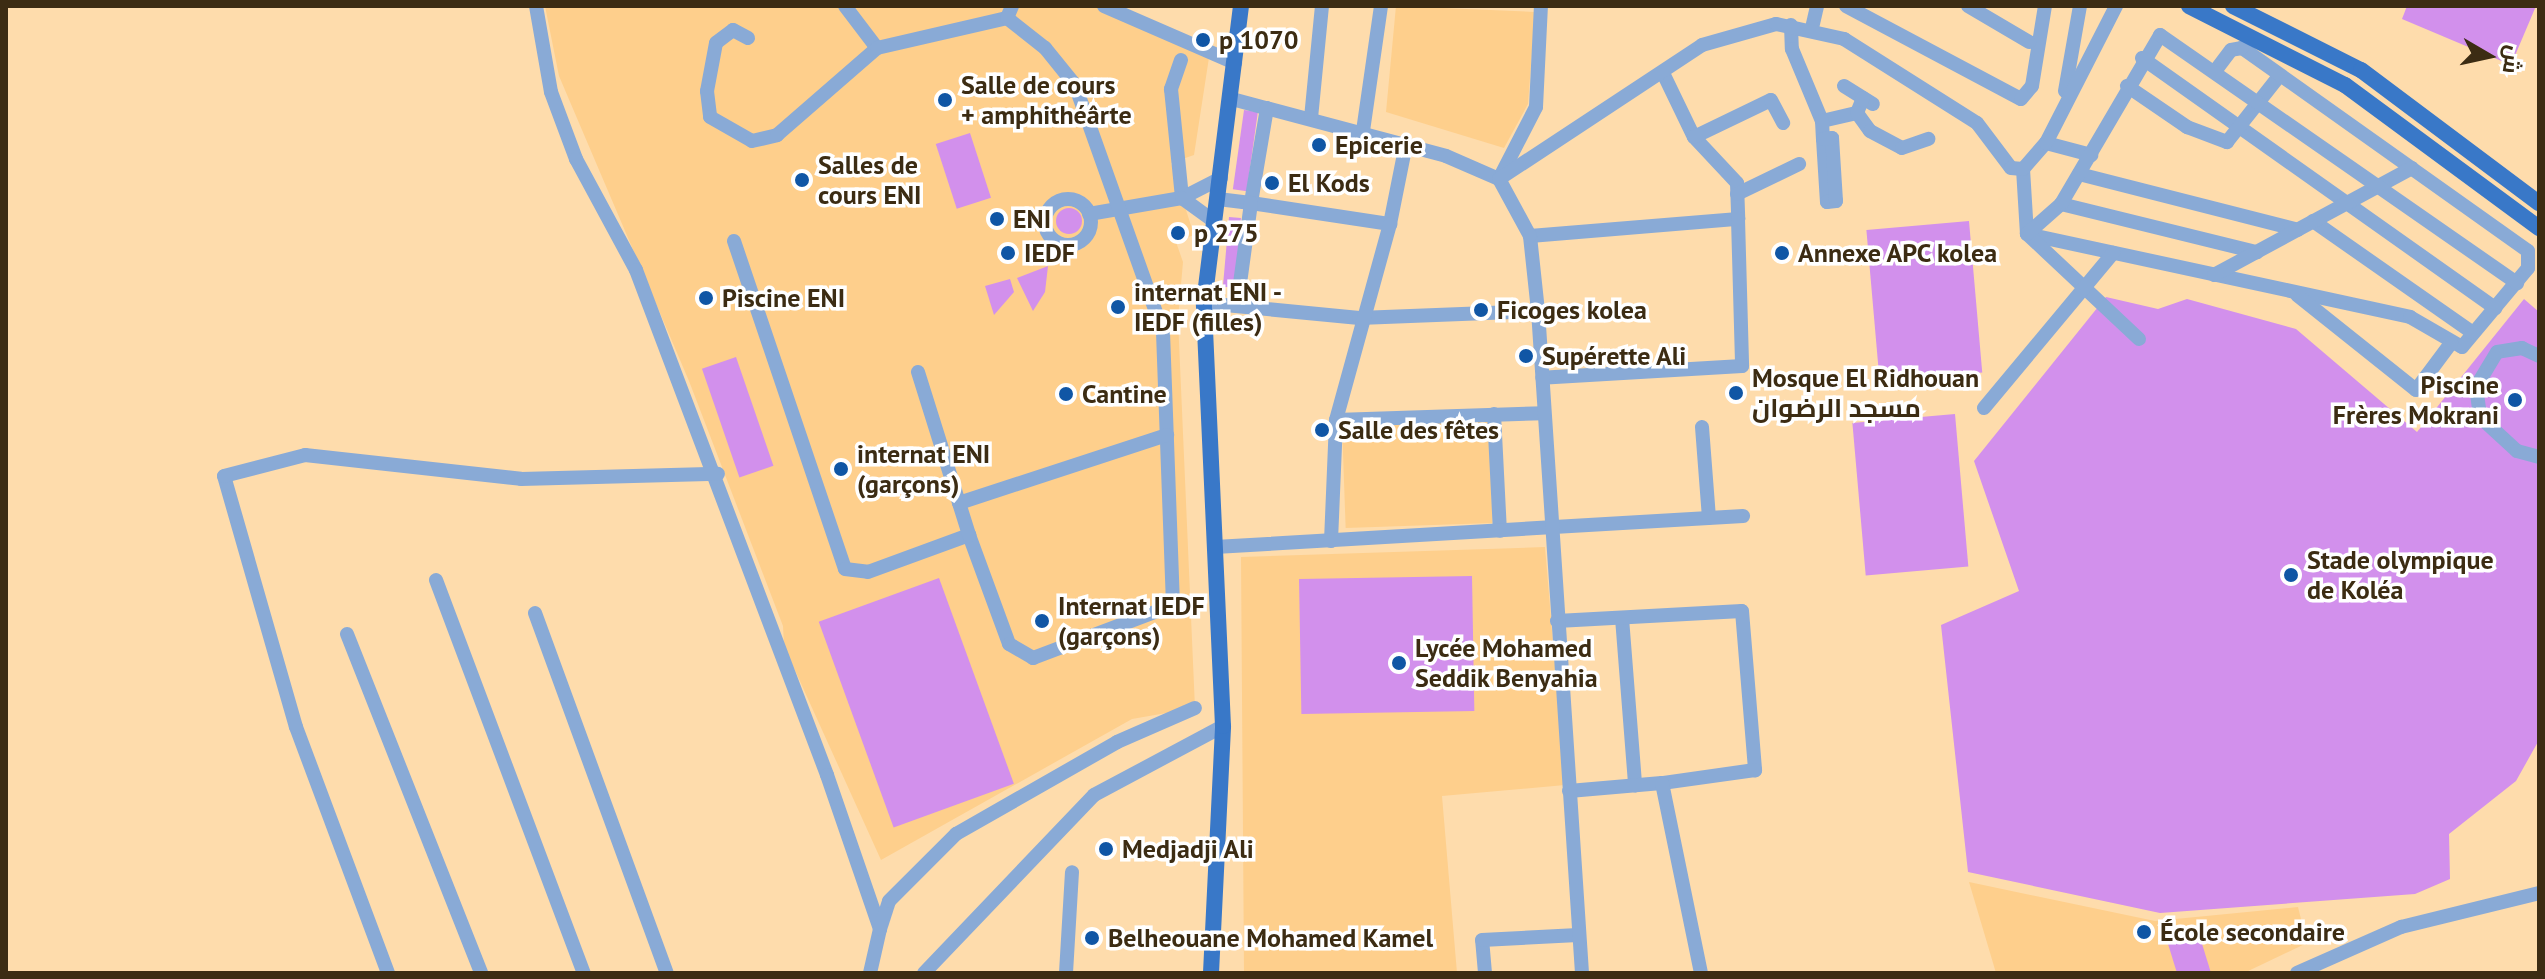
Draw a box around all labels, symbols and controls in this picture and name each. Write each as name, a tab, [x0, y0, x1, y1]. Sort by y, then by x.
north arrow	[2449, 16, 2529, 96]
place label: p 1070	[1219, 24, 1299, 56]
marker: p 1070	[1194, 31, 1212, 49]
text: ش	[2497, 44, 2529, 76]
place label: Salle de cours + amphithéârte	[961, 69, 1132, 130]
marker: Salle de cours + amphithéârte	[936, 91, 954, 109]
place label: Epicerie	[1335, 129, 1423, 161]
marker: Epicerie	[1310, 136, 1328, 154]
place label: Salles de cours ENI	[818, 149, 922, 210]
place label: El Kods	[1288, 167, 1370, 199]
marker: Salles de cours ENI	[793, 171, 811, 189]
marker: El Kods	[1263, 174, 1281, 192]
place label: ENI	[1013, 203, 1051, 235]
marker: ENI	[988, 210, 1006, 228]
place label: p 275	[1194, 217, 1259, 249]
marker: p 275	[1169, 224, 1187, 242]
place label: IEDF	[1024, 237, 1075, 269]
place label: Annexe APC kolea	[1798, 237, 1999, 269]
marker: IEDF	[999, 244, 1017, 262]
marker: Annexe APC kolea	[1773, 244, 1791, 262]
place label: internat ENI - IEDF (filles)	[1134, 276, 1283, 338]
place label: Piscine ENI	[722, 282, 845, 314]
marker: Piscine ENI	[697, 289, 715, 307]
place label: Ficoges kolea	[1497, 294, 1647, 326]
marker: internat ENI - IEDF (filles)	[1109, 298, 1127, 316]
marker: Ficoges kolea	[1472, 301, 1490, 319]
place label: Supérette Ali	[1542, 340, 1687, 372]
marker: Supérette Ali	[1517, 347, 1535, 365]
place label: Mosque El Ridhouan مسجد الرضوان	[1752, 362, 1979, 424]
place label: Piscine Frères Mokrani	[2333, 369, 2499, 430]
place label: Cantine	[1082, 378, 1167, 410]
marker: Mosque El Ridhouan مسجد الرضوان	[1727, 384, 1745, 402]
marker: Cantine	[1057, 385, 1075, 403]
marker: Piscine Frères Mokrani	[2506, 391, 2524, 409]
place label: Salle des fêtes	[1338, 414, 1499, 446]
marker: Salle des fêtes	[1313, 421, 1331, 439]
place label: internat ENI (garçons)	[857, 438, 990, 500]
marker: internat ENI (garçons)	[832, 460, 850, 478]
place label: Stade olympique de Koléa	[2307, 544, 2494, 606]
marker: Stade olympique de Koléa	[2282, 566, 2300, 584]
place label: Internat IEDF (garçons)	[1058, 590, 1205, 652]
marker: Internat IEDF (garçons)	[1033, 612, 1051, 630]
place label: Lycée Mohamed Seddik Benyahia	[1415, 632, 1598, 694]
marker: Lycée Mohamed Seddik Benyahia	[1390, 654, 1408, 672]
place label: Medjadji Ali	[1122, 833, 1255, 865]
marker: Medjadji Ali	[1097, 840, 1115, 858]
place label: École secondaire	[2160, 916, 2345, 948]
place label: Belheouane Mohamed Kamel	[1108, 922, 1433, 954]
marker: École secondaire	[2135, 923, 2153, 941]
marker: Belheouane Mohamed Kamel	[1083, 929, 1101, 947]

